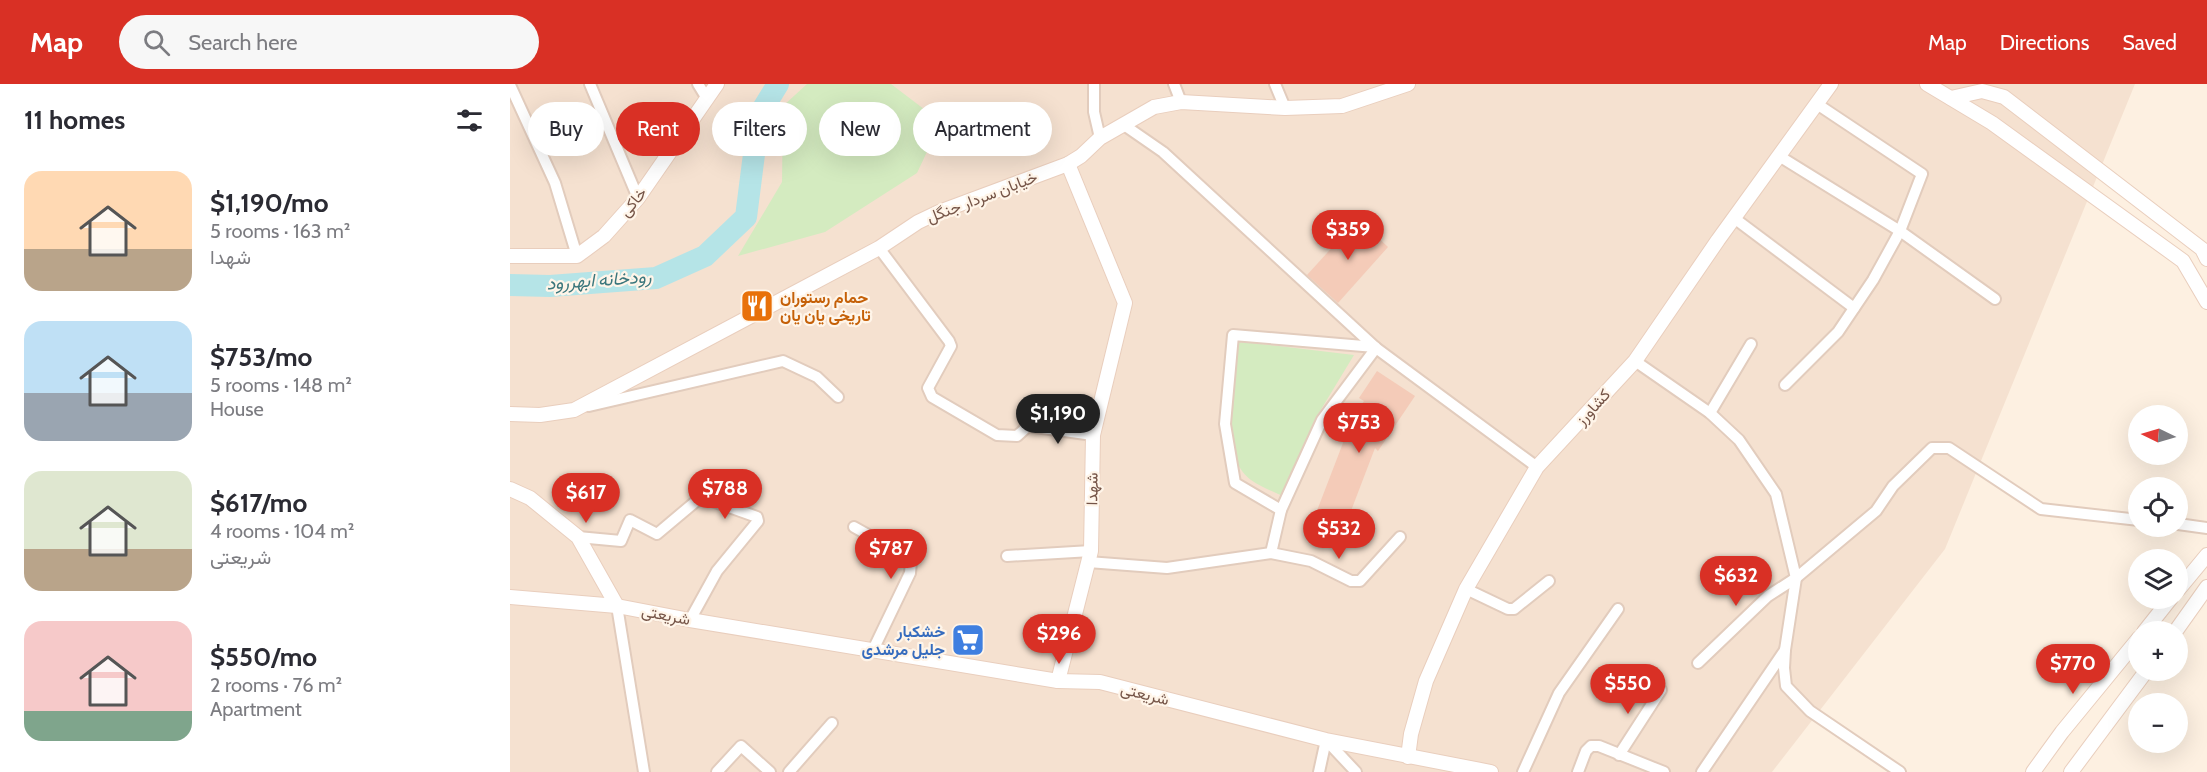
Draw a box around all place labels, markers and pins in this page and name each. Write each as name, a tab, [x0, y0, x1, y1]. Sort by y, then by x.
pin: $359	[1312, 210, 1384, 261]
restaurant icon: حمام رستوران تاریخی یان یان	[739, 288, 775, 324]
place label: حمام رستوران تاریخی یان یان	[780, 288, 871, 326]
pin: $1,190	[1009, 394, 1107, 445]
pin: $753	[1323, 403, 1395, 454]
pin: $788	[689, 469, 761, 520]
pin: $617	[550, 473, 622, 524]
pin: $532	[1303, 509, 1375, 560]
pin: $787	[855, 529, 927, 580]
pin: $632	[1700, 556, 1772, 607]
pin: $296	[1023, 614, 1095, 665]
place label: خشکبار جلیل مرشدی	[861, 622, 945, 660]
supermarket icon: خشکبار جلیل مرشدی	[950, 622, 986, 658]
pin: $770	[2037, 644, 2109, 695]
pin: $550	[1592, 664, 1664, 715]

